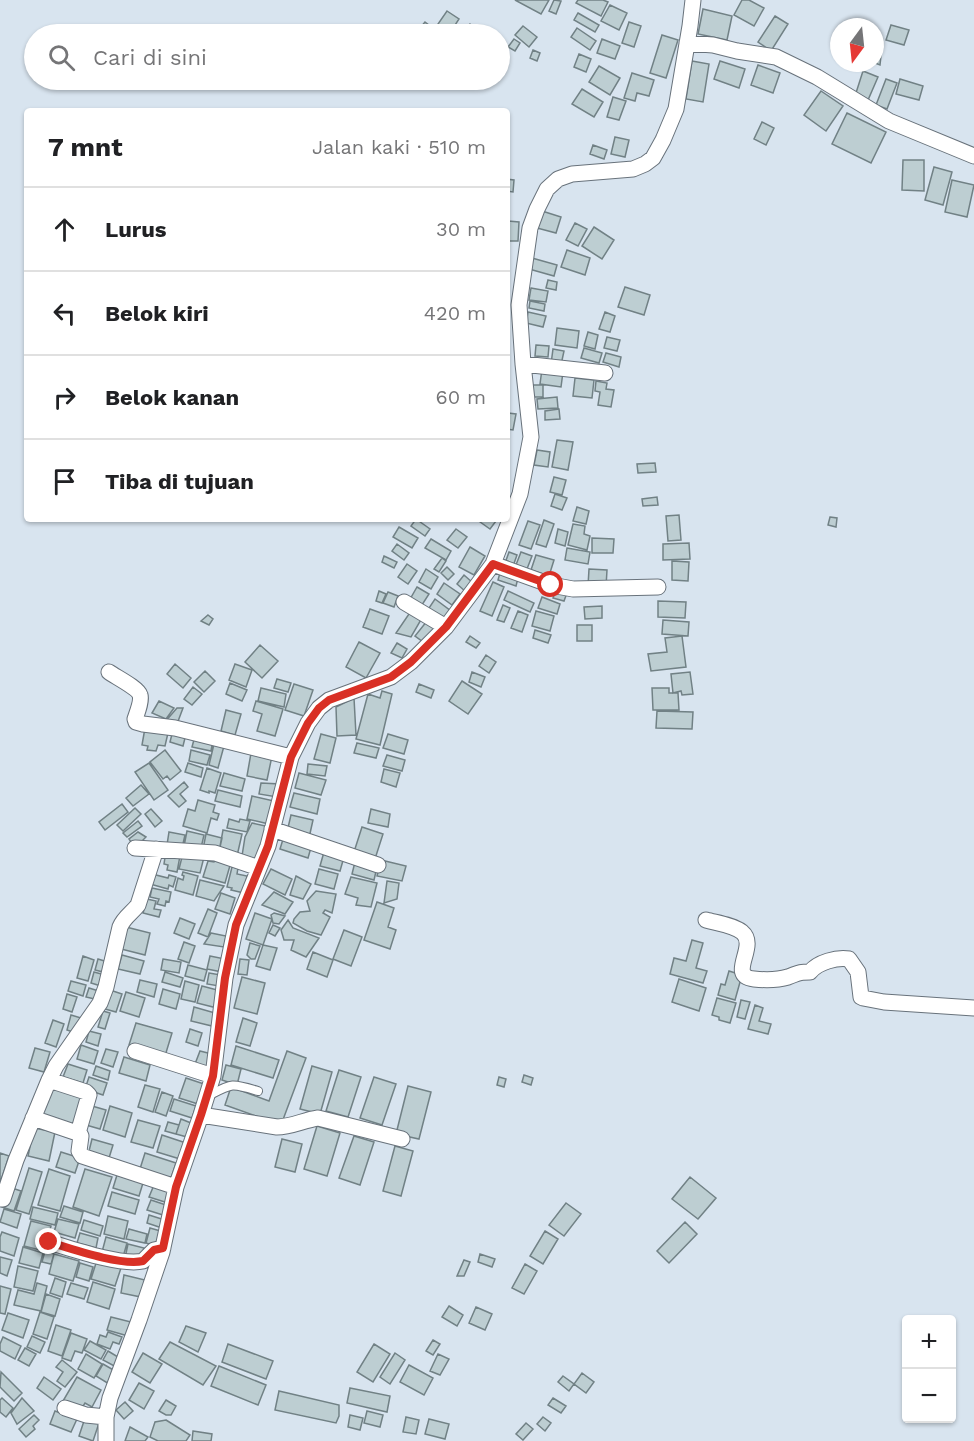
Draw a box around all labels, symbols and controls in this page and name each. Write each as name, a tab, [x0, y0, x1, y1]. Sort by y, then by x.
north arrow	[830, 18, 884, 72]
search box	[24, 24, 510, 90]
icon: search	[45, 41, 78, 74]
text: Cari di sini	[93, 45, 207, 70]
text: 7 mnt	[48, 132, 123, 162]
text: Jalan kaki · 510 m	[312, 135, 486, 159]
icon: ahead	[48, 213, 81, 246]
text: Lurus	[105, 217, 167, 242]
text: 30 m	[436, 217, 486, 241]
icon: left	[48, 297, 81, 330]
text: Belok kiri	[105, 301, 209, 326]
text: 420 m	[424, 301, 486, 325]
icon: right	[48, 381, 81, 414]
text: Belok kanan	[105, 385, 239, 410]
text: 60 m	[436, 385, 486, 409]
icon: arrive	[48, 465, 81, 498]
text: Tiba di tujuan	[105, 469, 254, 494]
route start	[537, 571, 563, 597]
route end	[35, 1228, 61, 1254]
map controls	[902, 1315, 956, 1423]
button: +	[902, 1315, 956, 1369]
button: −	[902, 1369, 956, 1423]

